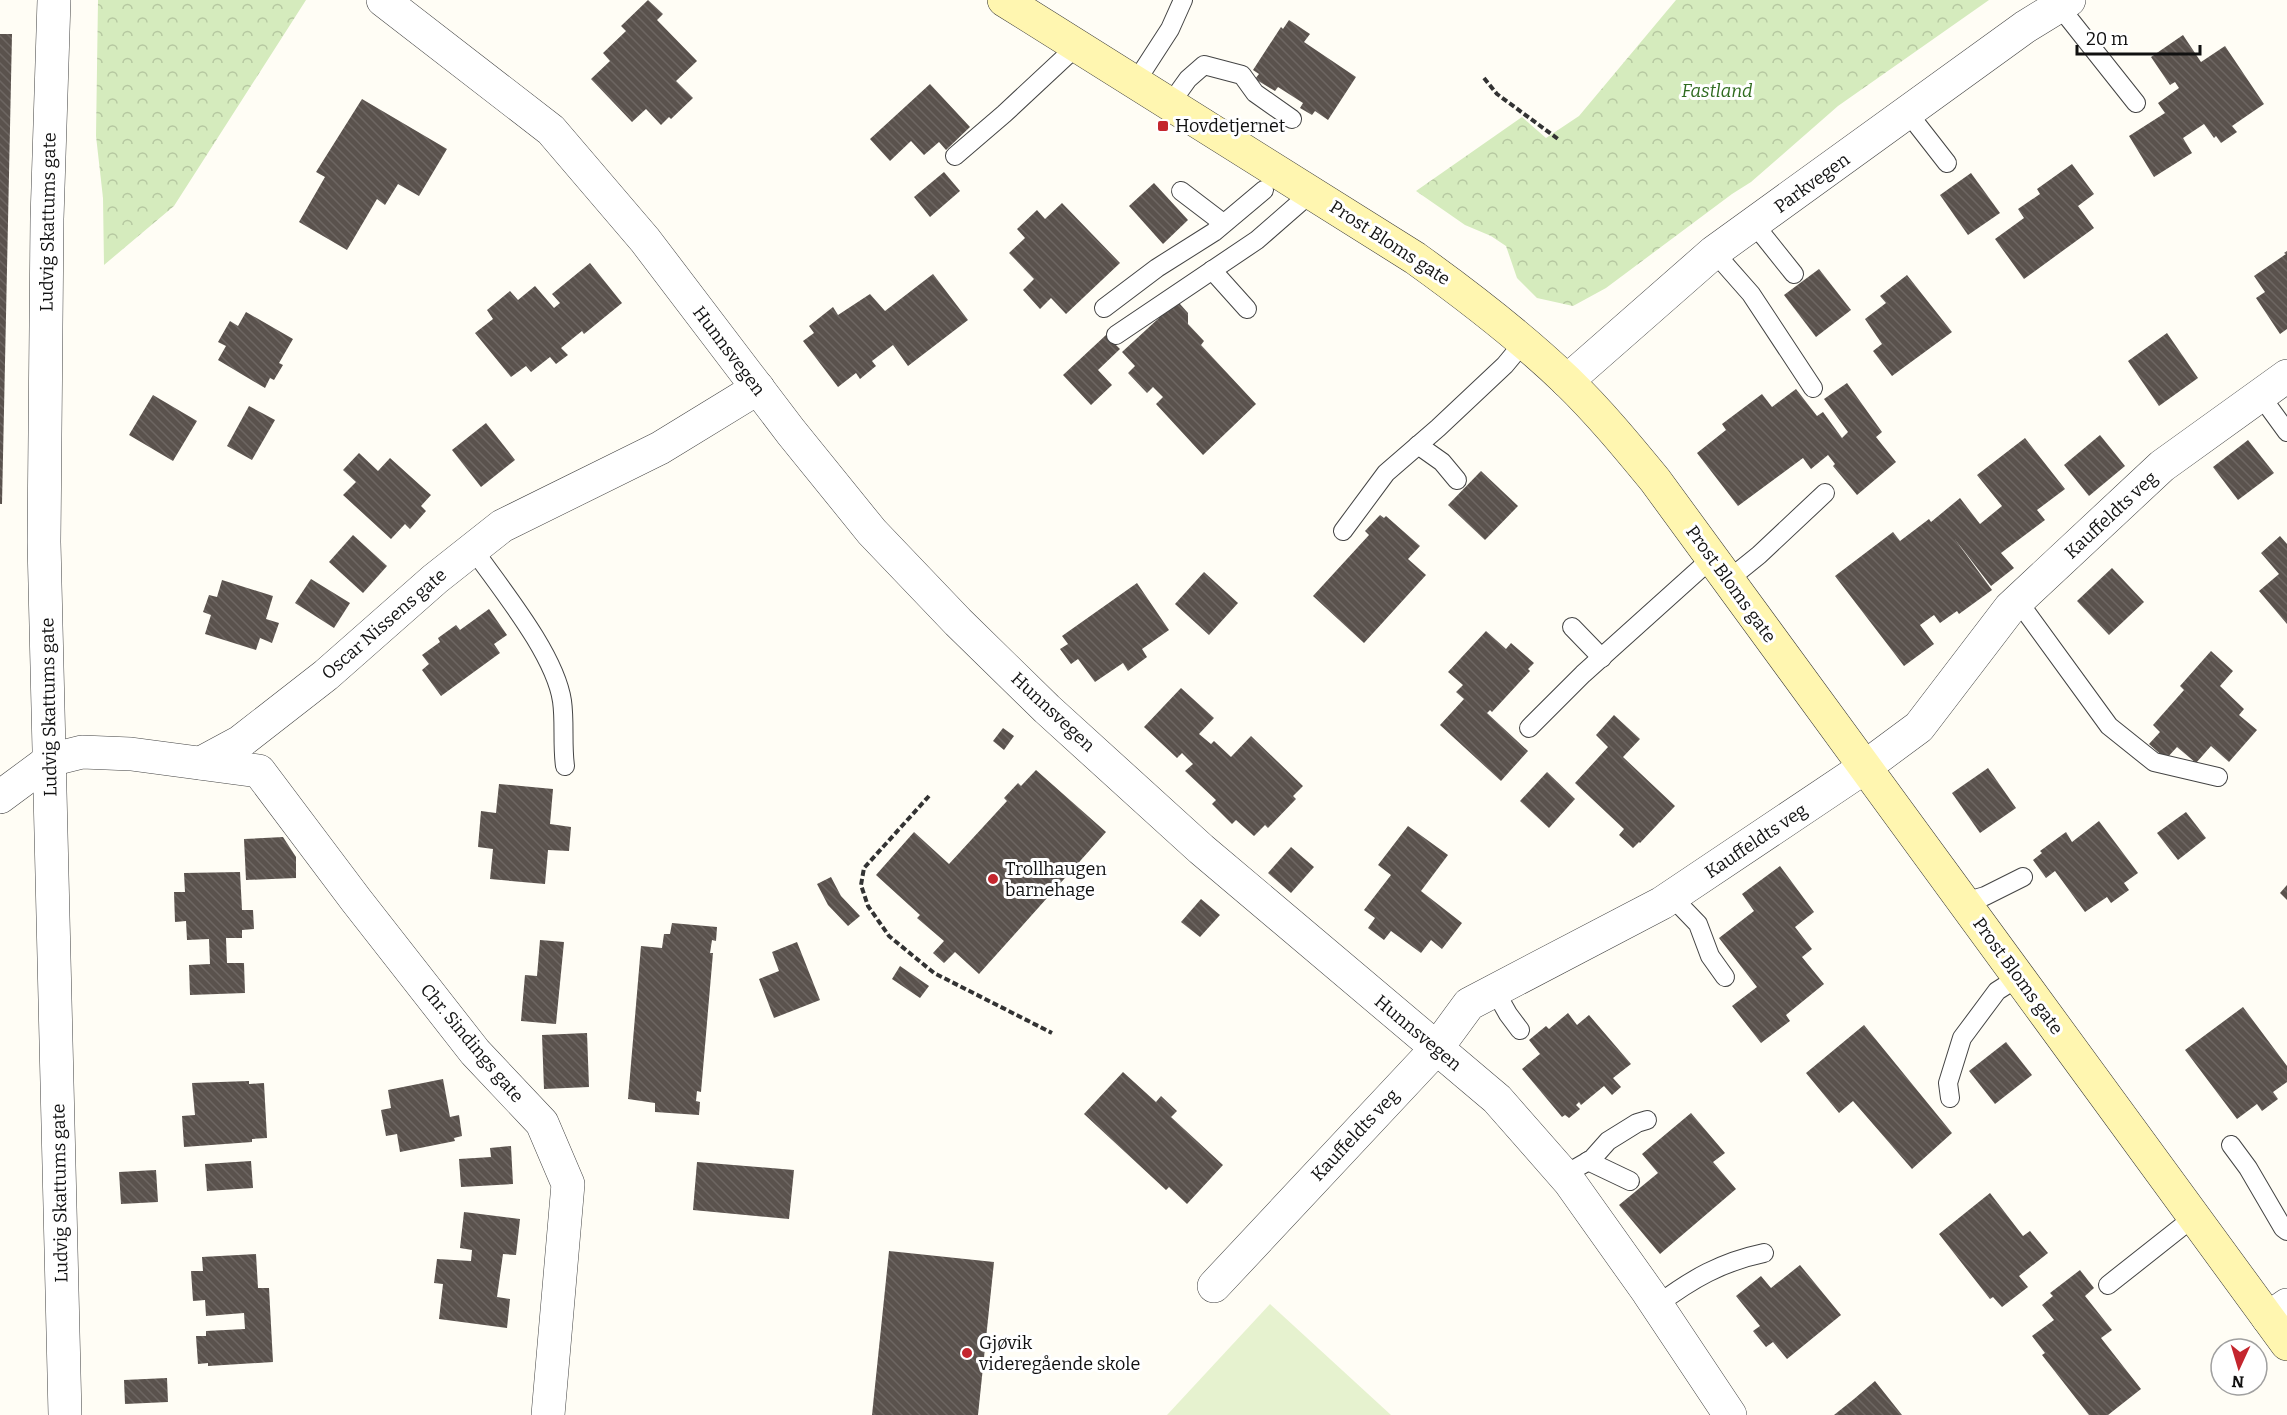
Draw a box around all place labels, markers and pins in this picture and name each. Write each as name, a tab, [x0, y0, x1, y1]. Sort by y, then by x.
place label: Hovdetjernet	[1175, 115, 1286, 137]
marker: Hovdetjernet	[1156, 119, 1170, 133]
place label: Trollhaugen barnehage	[1005, 858, 1107, 901]
marker: Trollhaugen barnehage	[986, 872, 1000, 886]
place label: Gjøvik videregående skole	[978, 1332, 1140, 1375]
marker: Gjøvik videregående skole	[960, 1346, 974, 1360]

